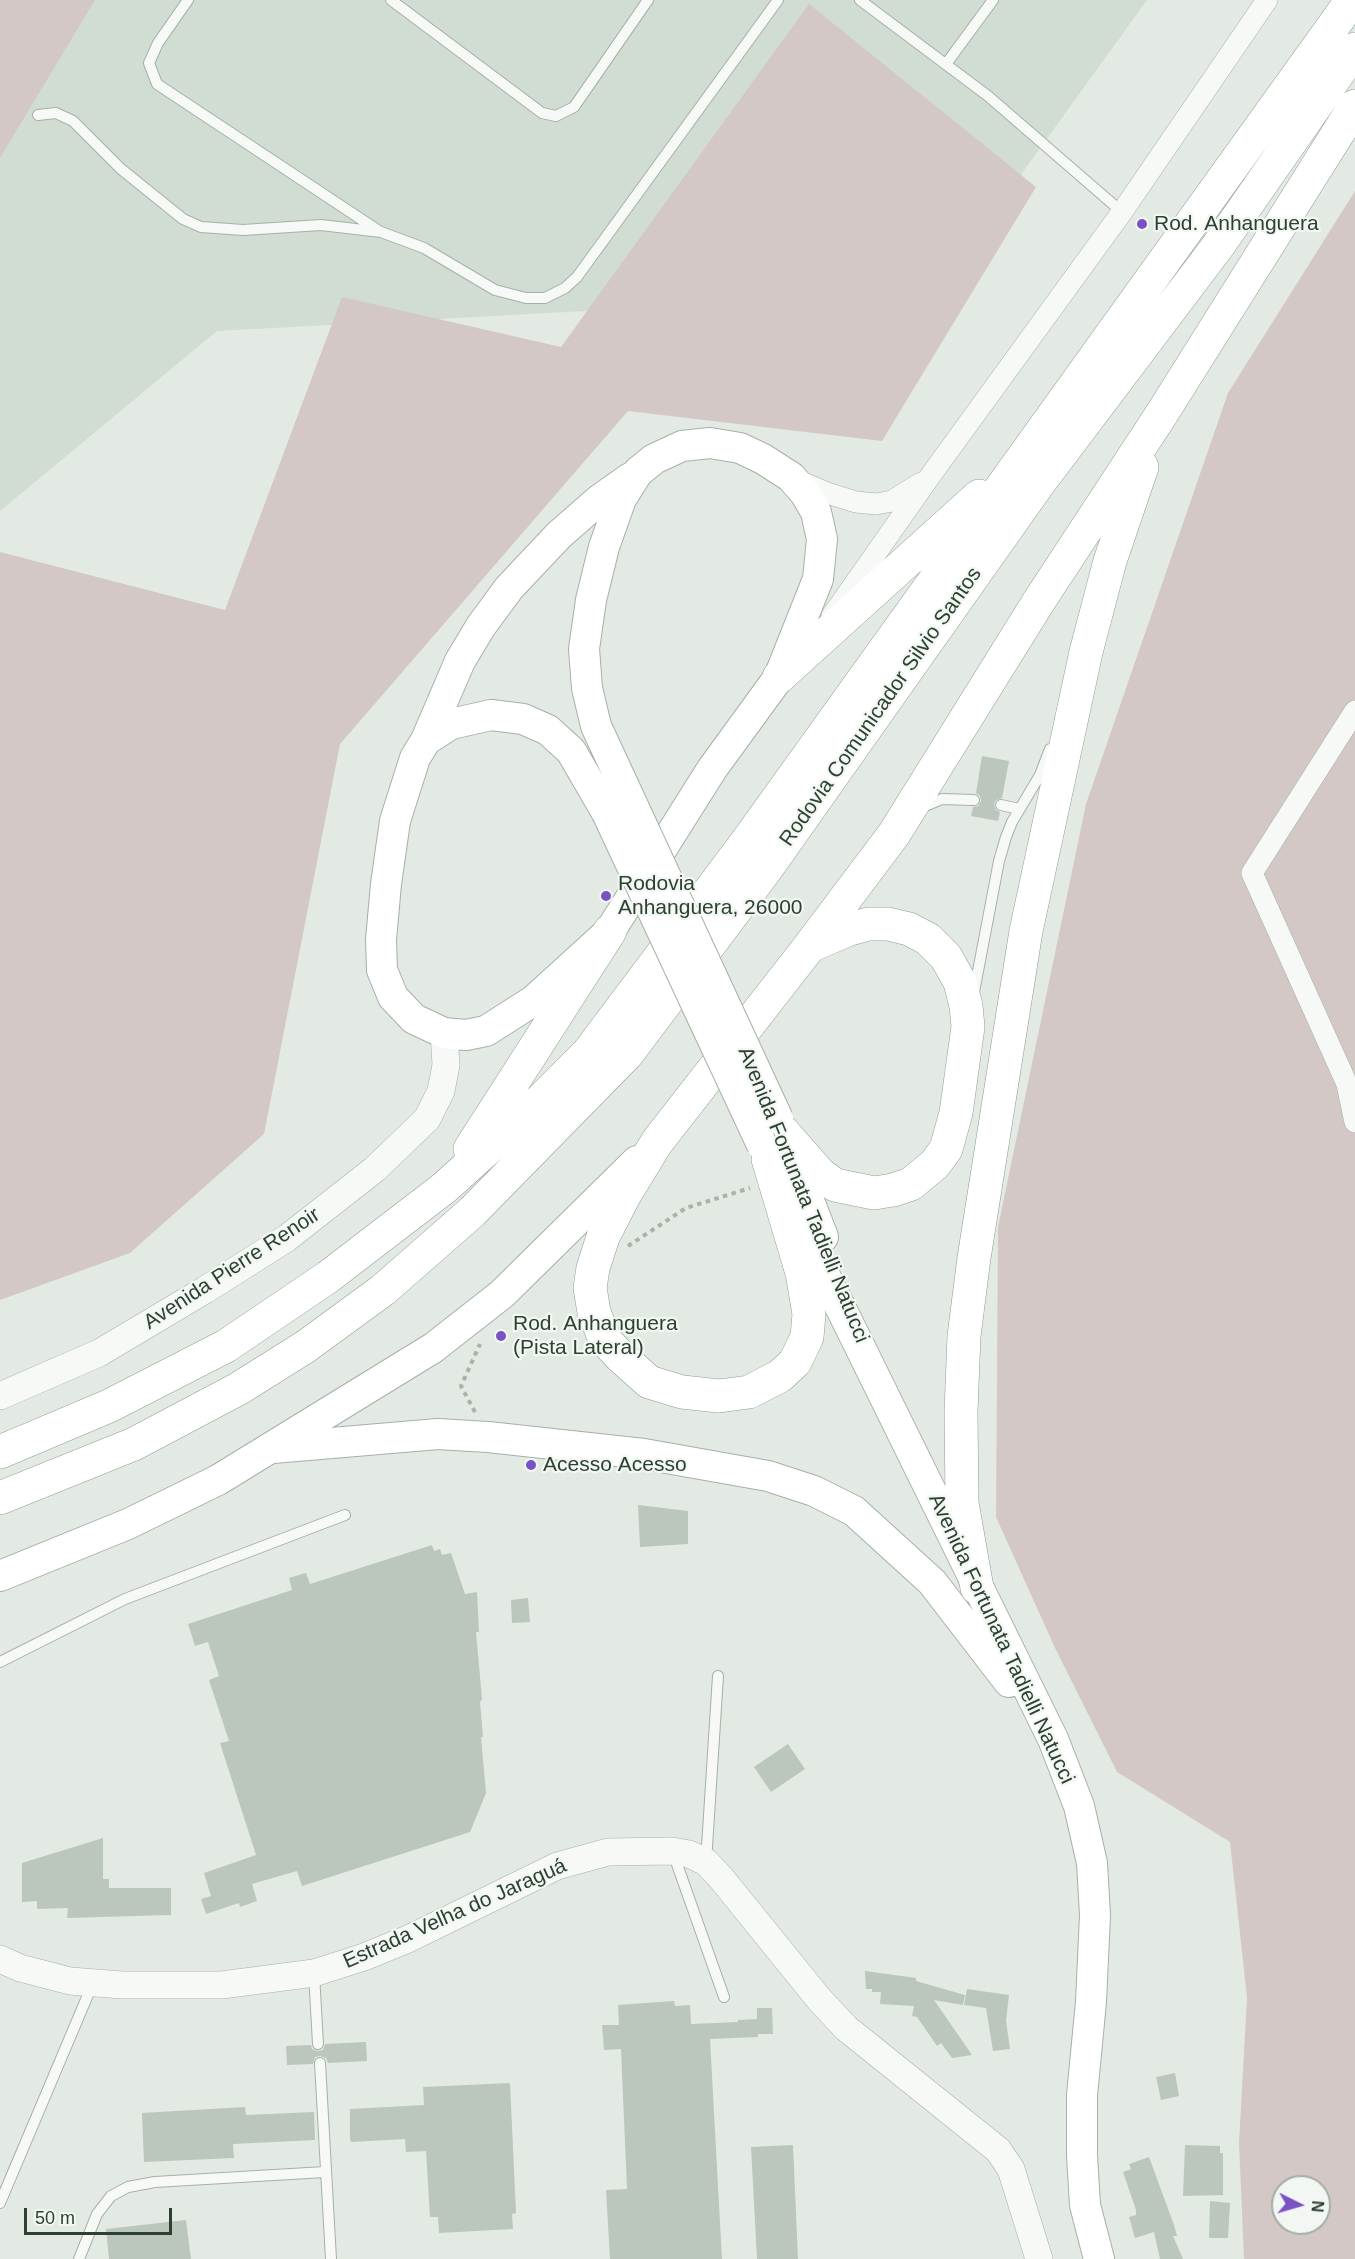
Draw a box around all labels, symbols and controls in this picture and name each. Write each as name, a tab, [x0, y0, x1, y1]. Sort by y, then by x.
place label: Rod. Anhanguera	[1154, 211, 1319, 237]
marker: Rod. Anhanguera	[1135, 217, 1149, 231]
street label: Rodovia Comunicador Silvio Santos	[775, 563, 987, 851]
place label: Rodovia Anhanguera, 26000	[618, 871, 802, 921]
marker: Rodovia Anhanguera, 26000	[599, 889, 613, 903]
street label: Avenida Fortunata Tadielli Natucci	[732, 1043, 874, 1347]
street label: Avenida Pierre Renoir	[139, 1203, 325, 1335]
place label: Rod. Anhanguera (Pista Lateral)	[513, 1311, 678, 1361]
marker: Rod. Anhanguera (Pista Lateral)	[494, 1329, 508, 1343]
place label: Acesso Acesso	[543, 1452, 687, 1478]
marker: Acesso Acesso	[524, 1458, 538, 1472]
street label: Avenida Fortunata Tadielli Natucci	[923, 1490, 1079, 1788]
street label: Estrada Velha do Jaraguá	[339, 1853, 571, 1975]
north arrow	[1271, 2175, 1331, 2235]
scale bar	[27, 2196, 176, 2234]
text: N	[1308, 2200, 1326, 2213]
text: 50 m	[35, 2208, 75, 2228]

